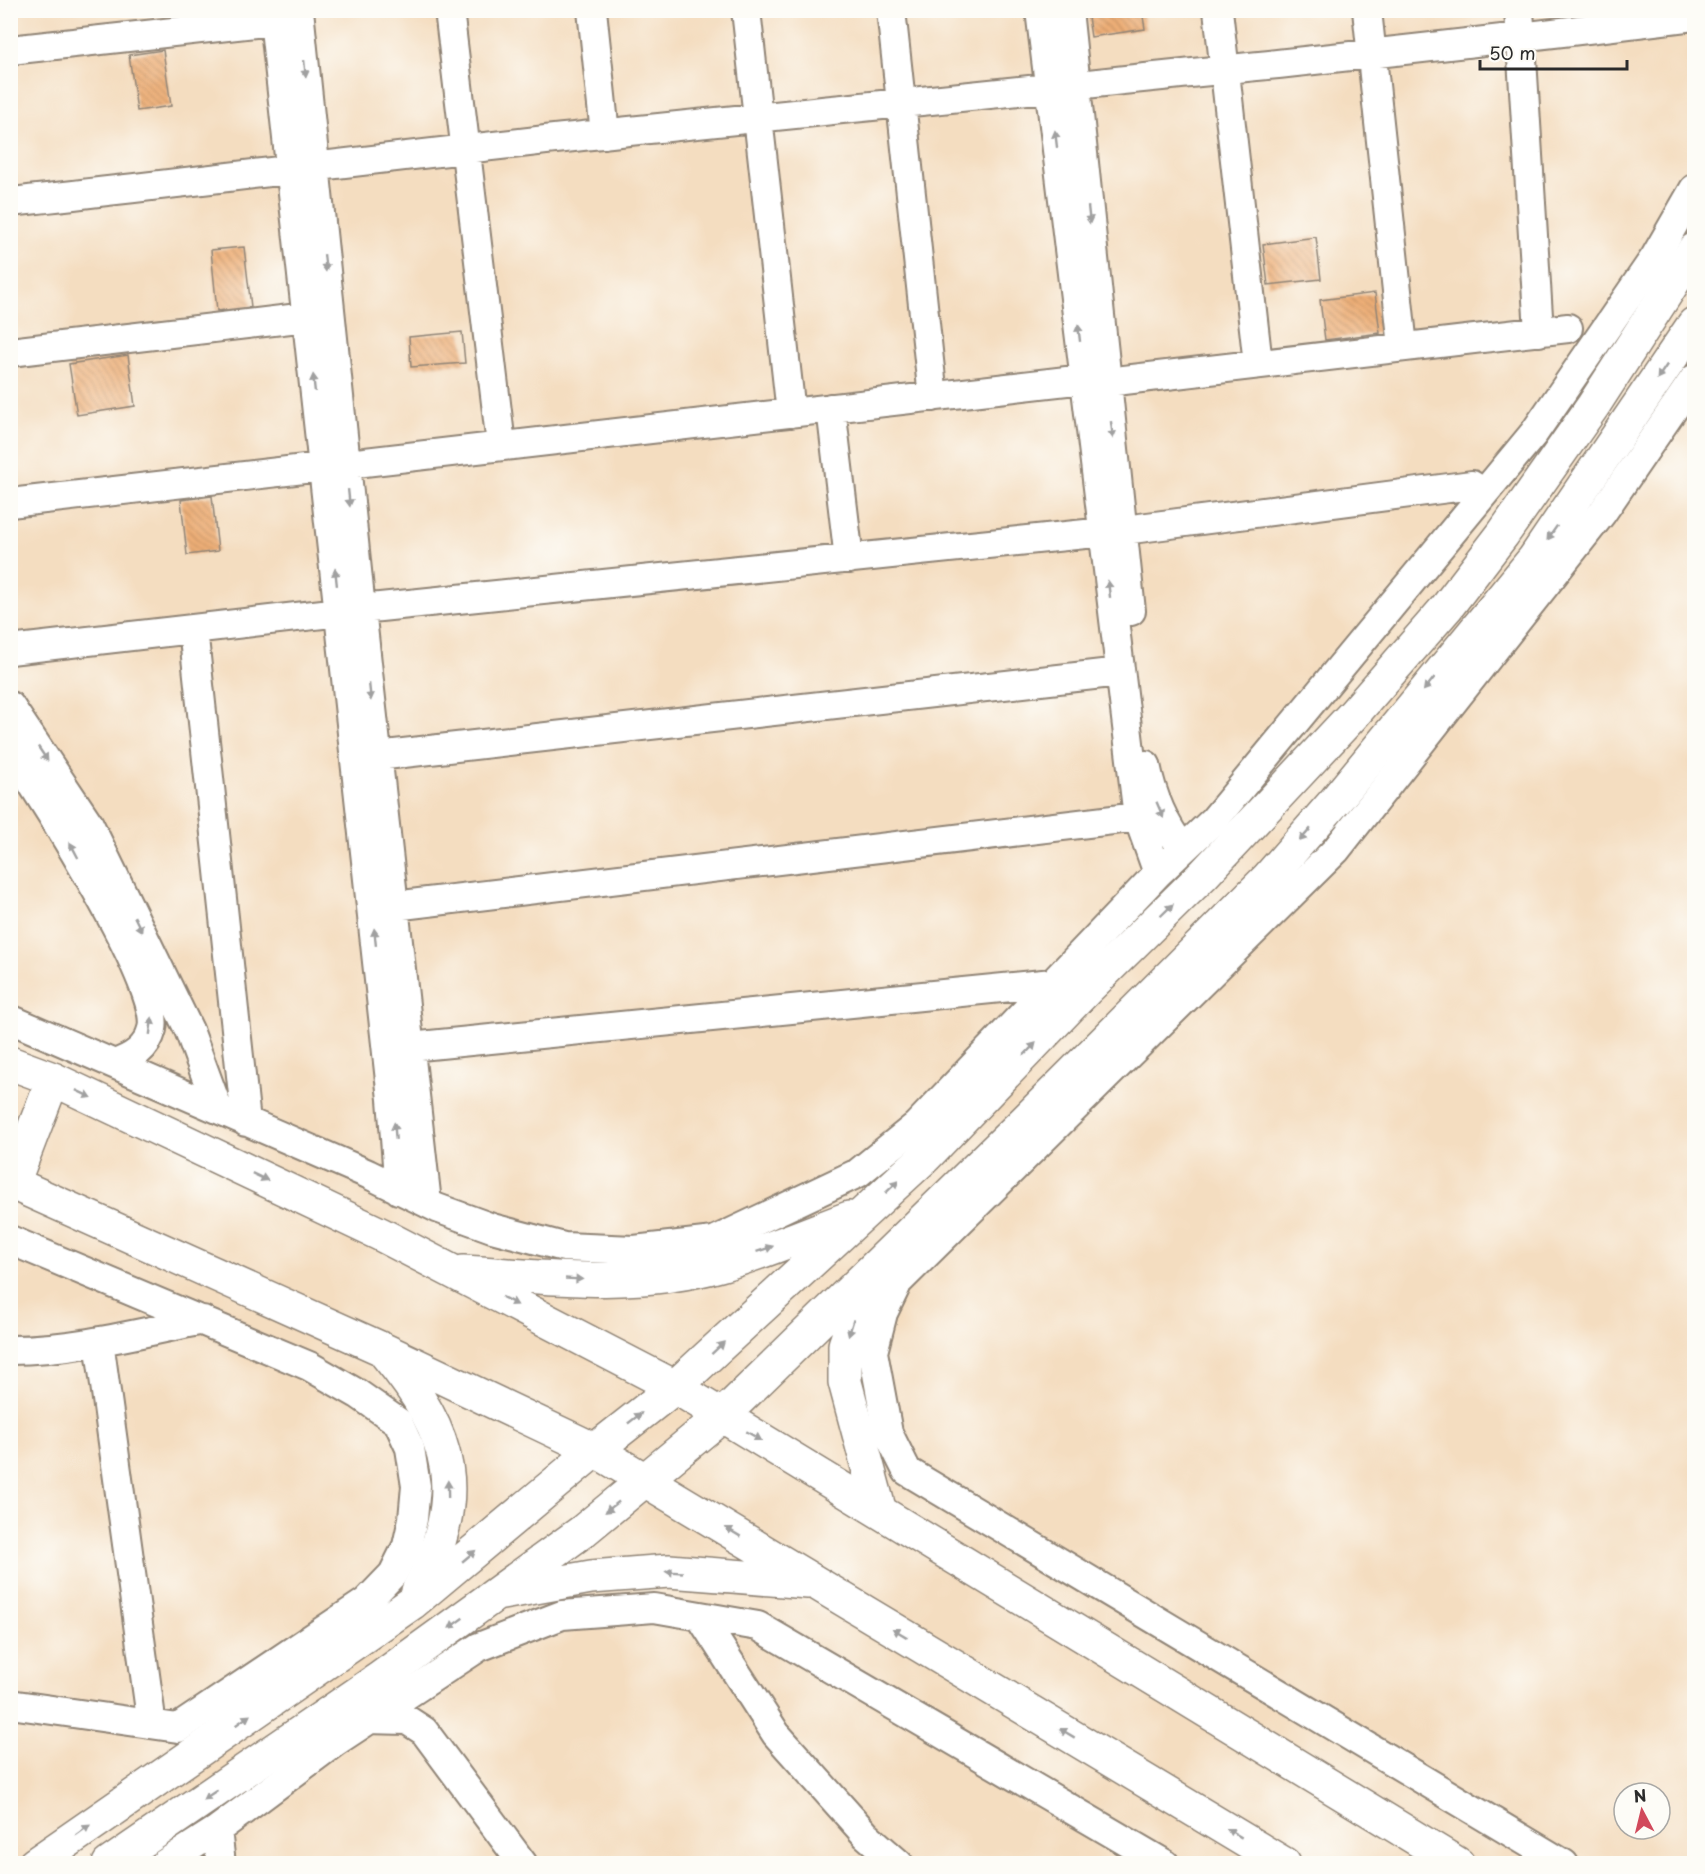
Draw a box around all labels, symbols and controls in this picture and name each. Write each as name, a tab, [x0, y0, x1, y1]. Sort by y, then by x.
scale bar	[1480, 33, 1627, 71]
text: 50 m	[1489, 39, 1536, 66]
one-way arrow	[300, 59, 310, 78]
one-way arrow	[1051, 130, 1060, 149]
one-way arrow	[1084, 205, 1094, 224]
one-way arrow	[320, 253, 330, 272]
one-way arrow	[1074, 323, 1083, 342]
one-way arrow	[1656, 364, 1668, 380]
one-way arrow	[309, 373, 319, 392]
one-way arrow	[1107, 420, 1117, 439]
one-way arrow	[345, 489, 354, 508]
one-way arrow	[1546, 525, 1558, 541]
one-way arrow	[331, 567, 341, 586]
one-way arrow	[1105, 579, 1114, 598]
one-way arrow	[1423, 677, 1436, 692]
one-way arrow	[365, 683, 375, 702]
one-way arrow	[37, 746, 49, 762]
one-way arrow	[1155, 801, 1165, 819]
one-way arrow	[1299, 827, 1312, 842]
one-way arrow	[69, 841, 79, 859]
one-way arrow	[1160, 904, 1174, 918]
one-way arrow	[133, 916, 142, 933]
one-way arrow	[370, 928, 380, 947]
one-way arrow	[147, 1016, 156, 1035]
one-way arrow	[1022, 1042, 1036, 1056]
one-way arrow	[75, 1089, 92, 1098]
one-way arrow	[390, 1122, 400, 1141]
one-way arrow	[252, 1172, 269, 1181]
one-way arrow	[885, 1180, 900, 1194]
one-way arrow	[756, 1244, 774, 1254]
one-way arrow	[564, 1274, 583, 1284]
one-way arrow	[502, 1296, 519, 1306]
one-way arrow	[846, 1319, 855, 1337]
one-way arrow	[711, 1341, 725, 1355]
one-way arrow	[628, 1413, 643, 1425]
one-way arrow	[746, 1430, 762, 1441]
one-way arrow	[443, 1480, 453, 1499]
one-way arrow	[605, 1501, 620, 1513]
one-way arrow	[725, 1527, 741, 1538]
one-way arrow	[461, 1549, 477, 1562]
one-way arrow	[664, 1567, 683, 1576]
one-way arrow	[448, 1617, 464, 1629]
one-way arrow	[892, 1627, 908, 1638]
one-way arrow	[235, 1714, 251, 1726]
one-way arrow	[1058, 1728, 1075, 1738]
north arrow	[1612, 1781, 1672, 1841]
text: N	[1632, 1782, 1648, 1808]
one-way arrow	[202, 1789, 218, 1801]
one-way arrow	[74, 1824, 90, 1836]
one-way arrow	[1226, 1828, 1242, 1839]

